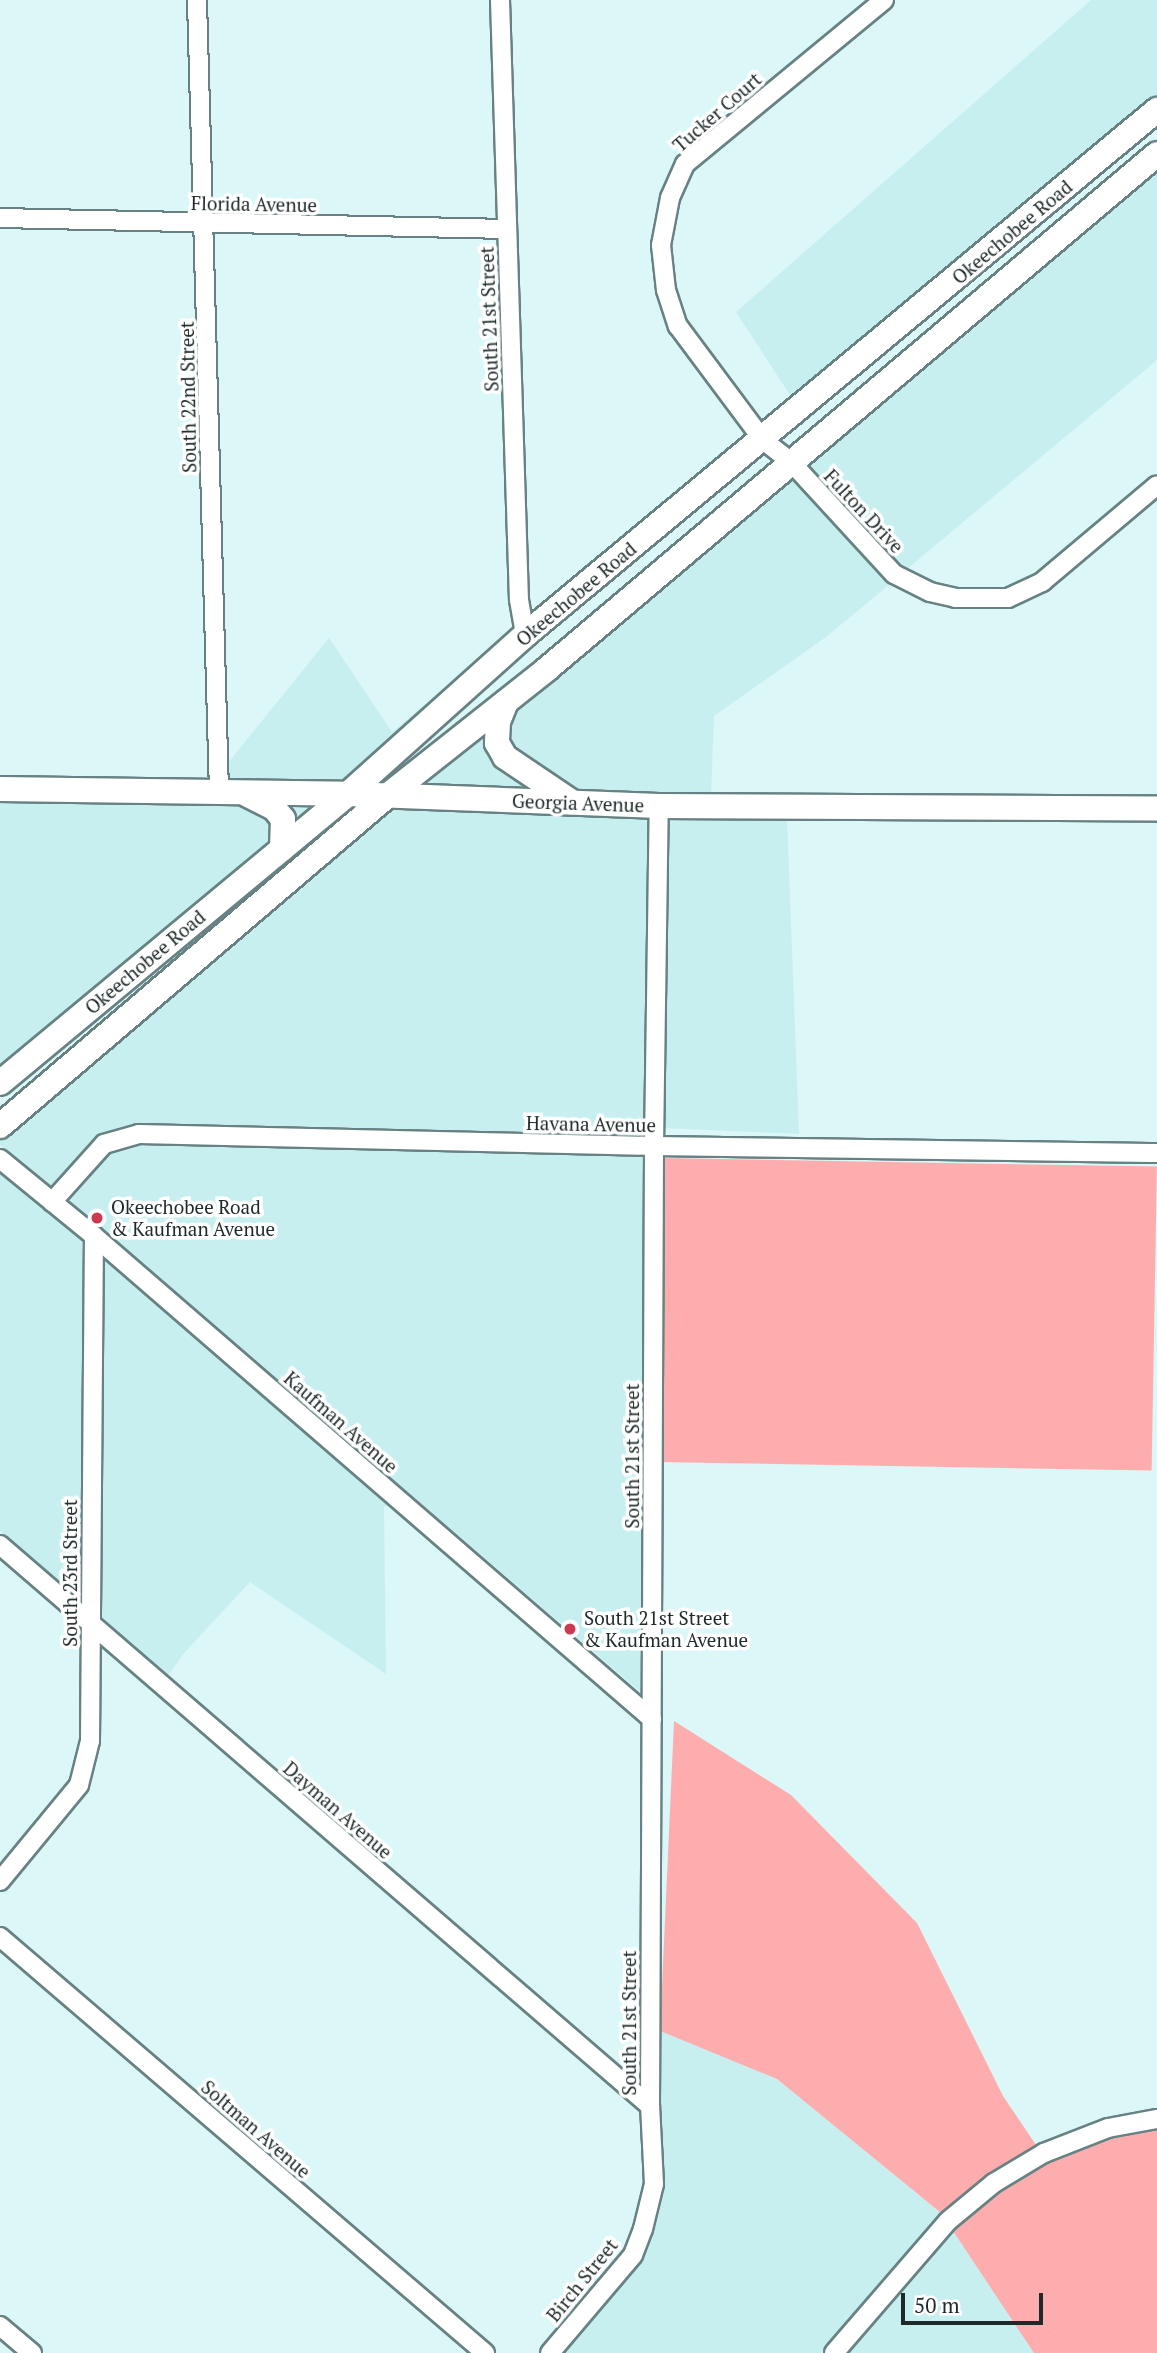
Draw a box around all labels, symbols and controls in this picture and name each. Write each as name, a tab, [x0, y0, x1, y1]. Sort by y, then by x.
street label: Tucker Court	[668, 67, 766, 157]
street label: Okeechobee Road	[947, 175, 1077, 289]
street label: Florida Avenue	[191, 191, 317, 217]
street label: South 21st Street	[475, 246, 503, 392]
street label: South 22nd Street	[175, 321, 201, 473]
street label: Fulton Drive	[820, 465, 908, 557]
street label: Okeechobee Road	[511, 537, 641, 651]
street label: Georgia Avenue	[511, 789, 645, 817]
street label: Okeechobee Road	[80, 905, 210, 1019]
street label: Havana Avenue	[526, 1111, 656, 1137]
place label: Okeechobee Road & Kaufman Avenue	[111, 1196, 276, 1240]
marker: Okeechobee Road & Kaufman Avenue	[89, 1210, 105, 1226]
street label: Kaufman Avenue	[279, 1366, 403, 1478]
street label: South 21st Street	[621, 1383, 643, 1529]
street label: South 23rd Street	[59, 1499, 81, 1647]
place label: South 21st Street & Kaufman Avenue	[584, 1607, 749, 1651]
marker: South 21st Street & Kaufman Avenue	[562, 1621, 578, 1637]
street label: Dayman Avenue	[279, 1757, 397, 1863]
street label: South 21st Street	[618, 1950, 640, 2096]
street label: Soltman Avenue	[197, 2075, 315, 2183]
street label: Birch Street	[542, 2234, 622, 2326]
scale bar	[905, 2280, 1047, 2324]
text: 50 m	[914, 2291, 960, 2319]

